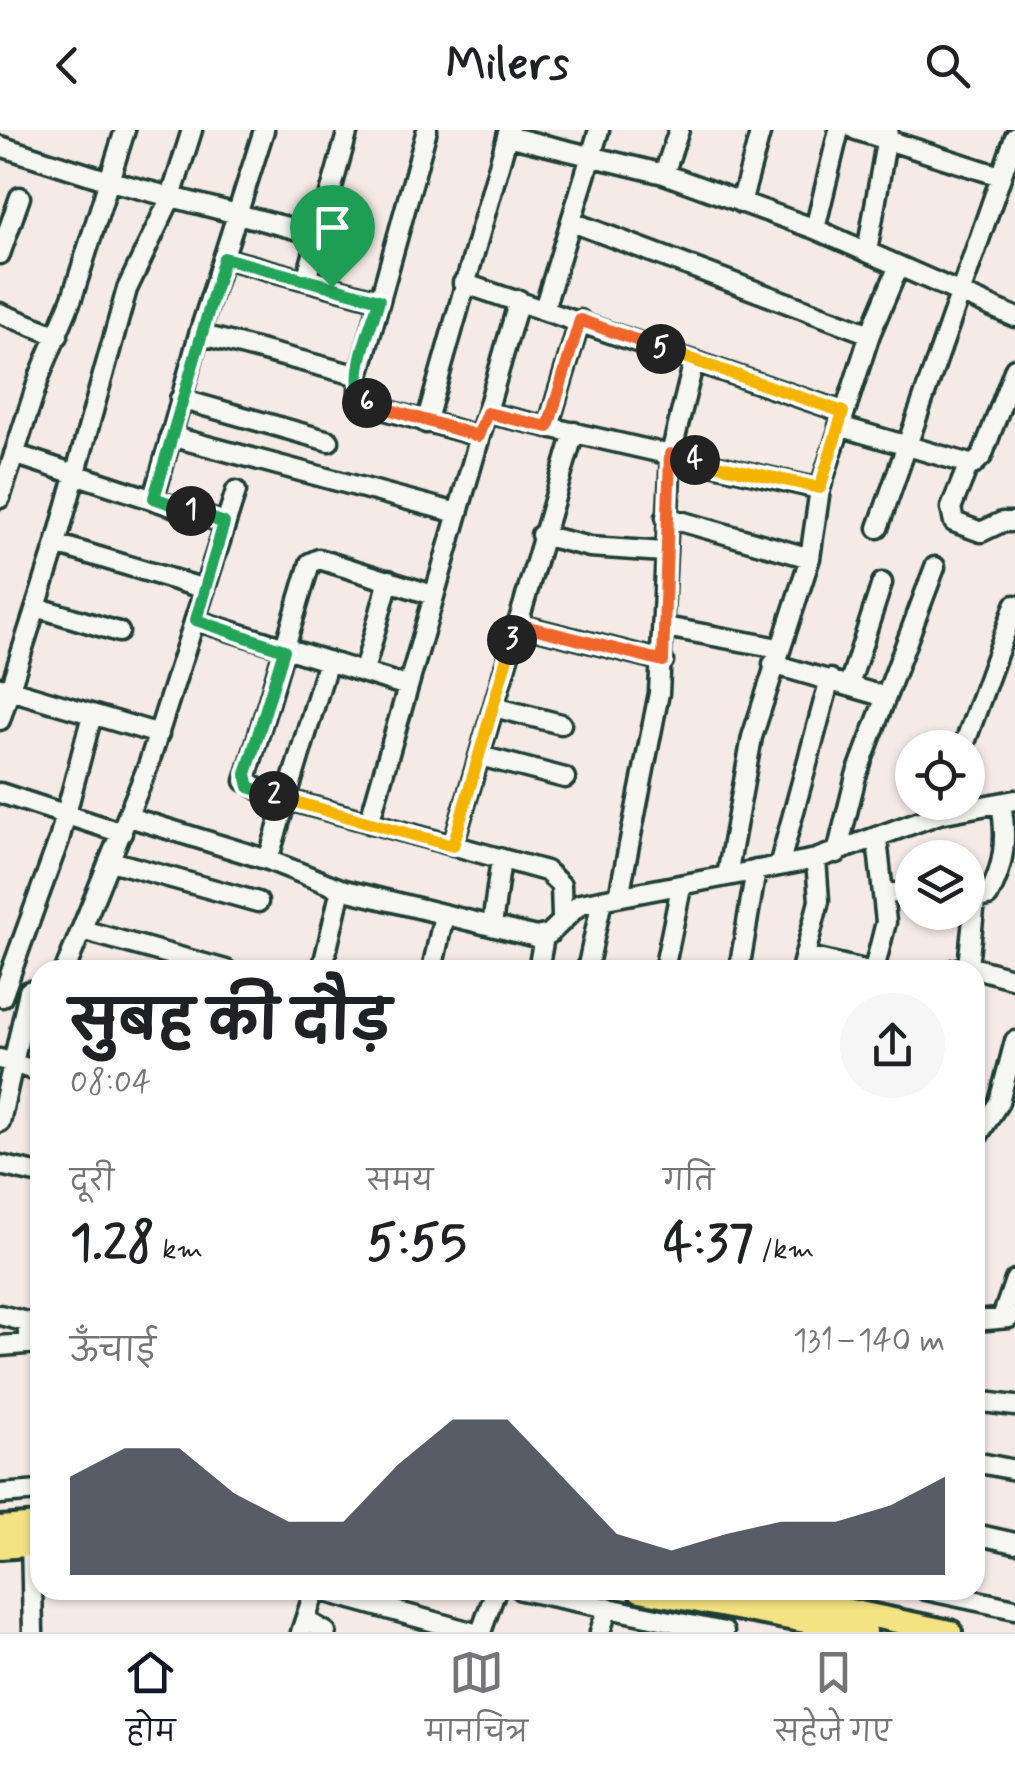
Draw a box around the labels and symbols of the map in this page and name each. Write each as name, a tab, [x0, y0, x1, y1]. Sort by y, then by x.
pin	[290, 185, 375, 288]
pin: 5	[636, 324, 686, 374]
pin: 6	[342, 378, 392, 428]
pin: 4	[670, 435, 720, 485]
pin: 1	[166, 486, 216, 536]
pin: 3	[487, 615, 537, 665]
pin: 2	[249, 771, 299, 821]

